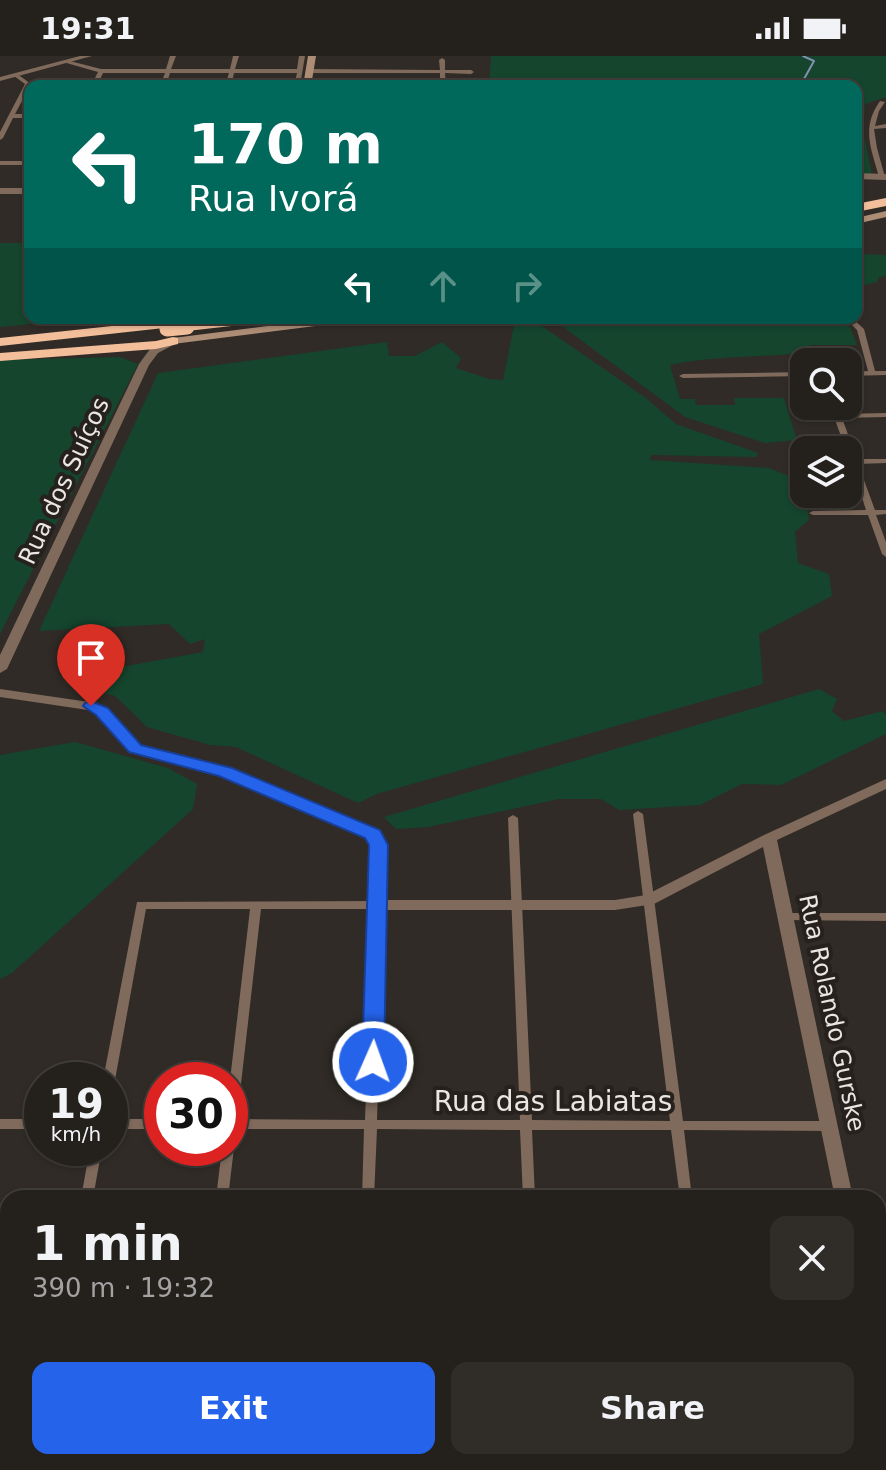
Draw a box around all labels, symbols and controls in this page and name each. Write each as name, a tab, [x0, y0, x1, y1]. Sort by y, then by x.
text: 19:31	[40, 11, 136, 46]
text: 170 m	[188, 111, 383, 176]
icon: left	[56, 112, 160, 216]
text: Rua Ivorá	[188, 178, 359, 219]
icon: left	[337, 264, 381, 308]
icon: ahead	[421, 264, 465, 308]
icon: right	[505, 264, 549, 308]
map controls	[790, 348, 862, 508]
button: search	[790, 348, 862, 420]
street label: Rua dos Suíços	[13, 393, 115, 569]
button: layers	[790, 436, 862, 508]
pin	[57, 624, 125, 706]
icon: arrive	[69, 636, 113, 680]
street label: Rua Rolando Gurske	[793, 892, 871, 1134]
position arrow	[331, 1020, 415, 1104]
speed limit sign: 30	[144, 1062, 248, 1166]
text: 19	[48, 1081, 104, 1127]
street label: Rua das Labiatas	[434, 1085, 672, 1118]
text: km/h	[51, 1122, 101, 1146]
text: 1 min	[32, 1215, 183, 1271]
button: close	[770, 1216, 854, 1300]
text: 390 m · 19:32	[32, 1273, 215, 1303]
button: Exit	[32, 1362, 435, 1454]
button: Share	[451, 1362, 854, 1454]

